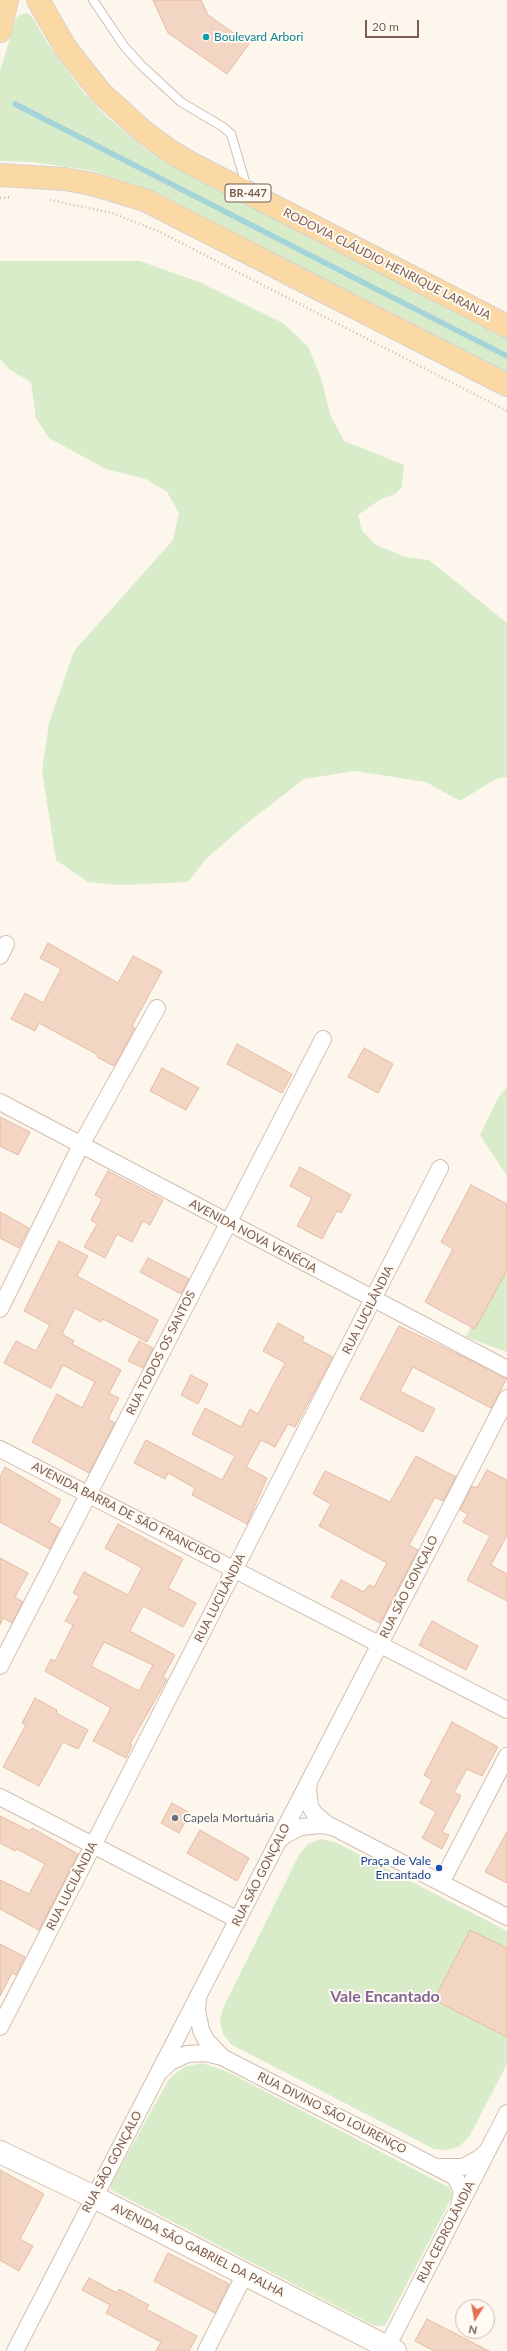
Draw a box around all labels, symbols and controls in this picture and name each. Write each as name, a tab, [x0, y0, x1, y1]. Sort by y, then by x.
scale bar	[367, 12, 421, 38]
text: 20 m	[372, 19, 399, 34]
place label: Boulevard Arbori	[214, 30, 303, 44]
marker: Boulevard Arbori	[201, 32, 211, 42]
road number: BR-447	[225, 184, 271, 202]
street label: RODOVIA CLÁUDIO HENRIQUE LARANJA	[281, 205, 493, 323]
street label: AVENIDA NOVA VENÉCIA	[187, 1196, 319, 1276]
street label: RUA LUCILÂNDIA	[339, 1263, 397, 1357]
street label: RUA TODOS OS SANTOS	[123, 1288, 199, 1418]
street label: AVENIDA BARRA DE SÃO FRANCISCO	[29, 1459, 223, 1567]
street label: RUA SÃO GONÇALO	[377, 1533, 441, 1641]
street label: RUA LUCILÂNDIA	[191, 1551, 249, 1645]
place label: Capela Mortuária	[183, 1811, 274, 1825]
marker: Capela Mortuária	[170, 1813, 180, 1823]
street label: RUA SÃO GONÇALO	[229, 1821, 293, 1929]
street label: RUA LUCILÂNDIA	[43, 1839, 101, 1933]
place label: Praça de Vale Encantado	[360, 1854, 431, 1882]
marker: Praça de Vale Encantado	[434, 1863, 444, 1873]
district label: Vale Encantado	[330, 1987, 440, 2007]
street label: RUA DIVINO SÃO LOURENÇO	[255, 2069, 409, 2157]
street label: RUA SÃO GONÇALO	[79, 2109, 145, 2215]
street label: RUA CEDROLÂNDIA	[414, 2179, 478, 2285]
street label: AVENIDA SÃO GABRIEL DA PALHA	[109, 2200, 287, 2300]
north arrow	[455, 2299, 495, 2339]
text: N	[467, 2323, 478, 2337]

